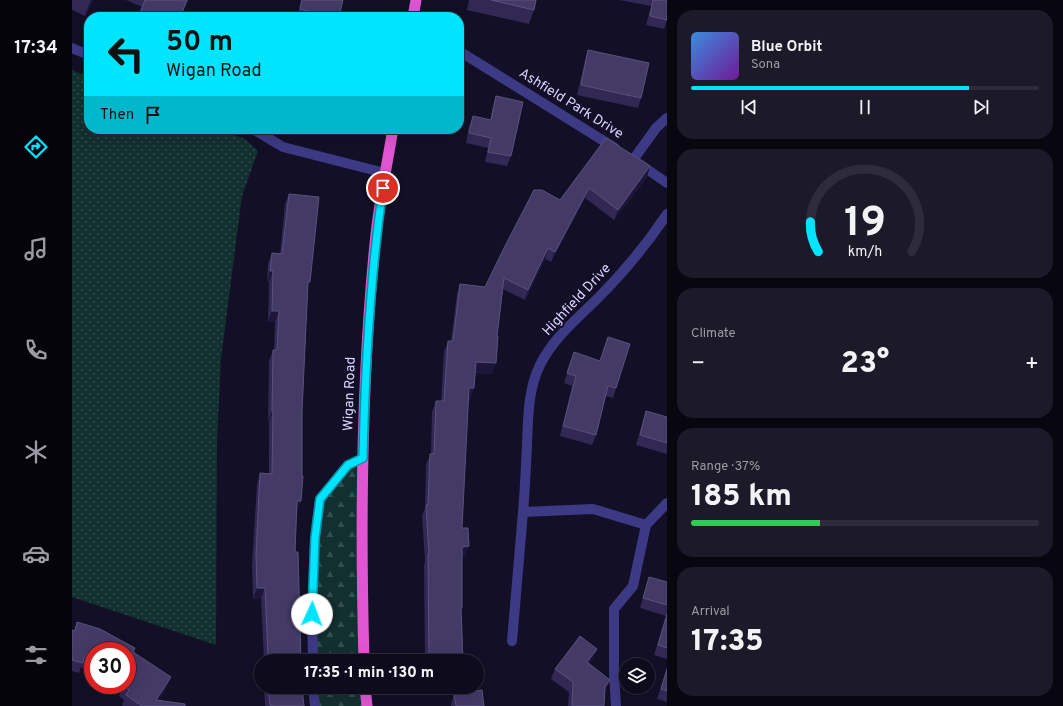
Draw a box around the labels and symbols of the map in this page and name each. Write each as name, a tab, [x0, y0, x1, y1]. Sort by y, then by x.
street label: Ashfield Park Drive	[516, 65, 626, 143]
pin	[366, 171, 400, 205]
street label: Highfield Drive	[539, 260, 615, 340]
street label: Wigan Road	[340, 357, 360, 431]
position arrow	[291, 593, 333, 635]
speed limit sign: 30	[84, 642, 136, 694]

